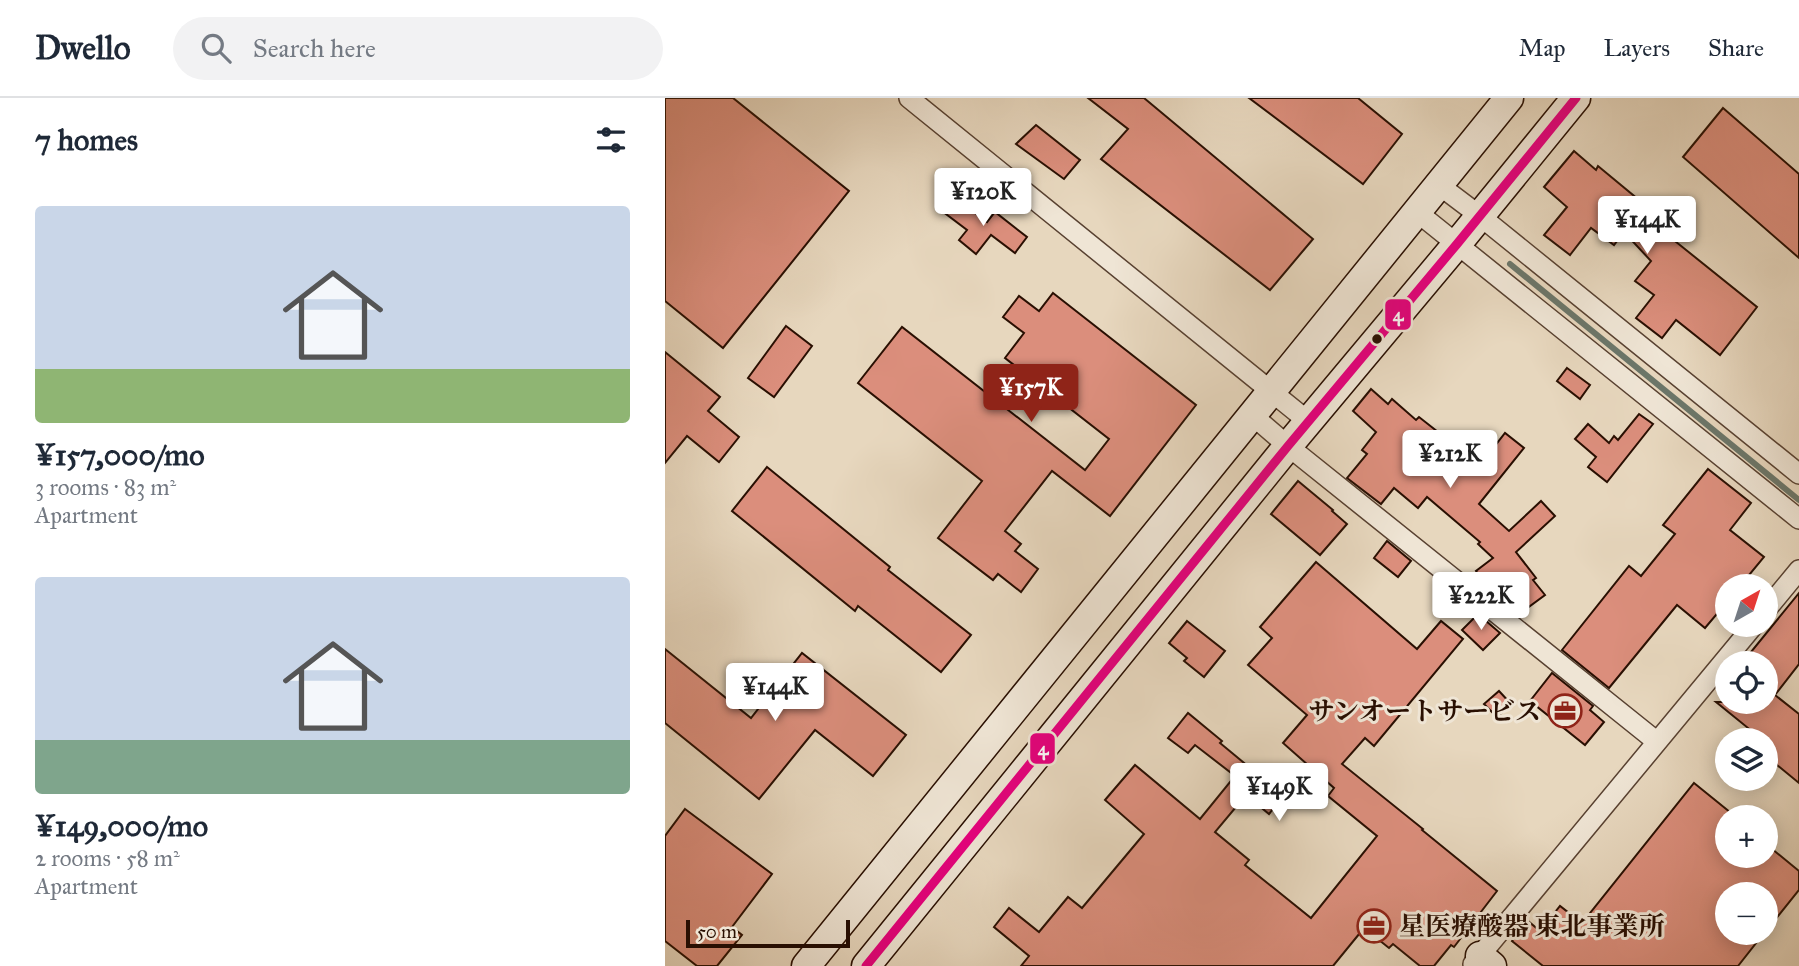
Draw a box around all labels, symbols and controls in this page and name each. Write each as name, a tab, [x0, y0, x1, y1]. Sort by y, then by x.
search box	[173, 17, 663, 80]
text: Dwello	[35, 28, 131, 68]
icon: search	[197, 29, 235, 67]
text: Search here	[253, 32, 376, 64]
text: Map	[1519, 33, 1566, 63]
text: Layers	[1604, 33, 1670, 63]
text: Share	[1708, 33, 1764, 63]
icon: filters	[592, 121, 630, 159]
text: 7 homes	[35, 122, 138, 158]
pin: ¥120K	[934, 169, 1032, 228]
text: ¥120K	[950, 177, 1016, 205]
pin: ¥144K	[1598, 197, 1696, 256]
text: ¥144K	[1614, 205, 1680, 233]
icon: home	[270, 252, 396, 378]
line badge: 4	[1384, 298, 1412, 331]
text: 4	[1393, 303, 1405, 327]
unlabelled marker	[1370, 332, 1384, 346]
pin: ¥157K	[982, 364, 1080, 424]
text: ¥157K	[999, 373, 1063, 401]
pin: ¥212K	[1401, 430, 1499, 490]
text: ¥157,000/mo	[35, 437, 205, 473]
text: ¥212K	[1418, 439, 1482, 467]
text: 3 rooms · 83 m²	[35, 473, 176, 501]
text: Apartment	[35, 501, 138, 529]
pin: ¥222K	[1432, 573, 1530, 632]
north arrow	[1715, 574, 1778, 637]
map controls	[1715, 574, 1778, 945]
text: ¥222K	[1448, 581, 1514, 609]
icon: home	[270, 623, 396, 749]
button: locate	[1715, 651, 1778, 714]
pin: ¥144K	[726, 664, 824, 723]
text: ¥144K	[742, 672, 808, 700]
office icon: サンオートサービス	[1546, 692, 1584, 730]
place label: サンオートサービス	[1308, 695, 1541, 727]
button: layers	[1715, 728, 1778, 791]
line badge: 4	[1029, 732, 1056, 765]
text: 4	[1038, 737, 1050, 761]
pin: ¥149K	[1230, 764, 1328, 823]
text: ¥149K	[1246, 772, 1312, 800]
button: +	[1715, 805, 1778, 868]
text: ¥149,000/mo	[35, 808, 208, 844]
text: 2 rooms · 58 m²	[35, 844, 180, 872]
text: Apartment	[35, 872, 138, 900]
button: −	[1715, 882, 1778, 945]
office icon: 星医療酸器 東北事業所	[1355, 907, 1393, 945]
place label: 星医療酸器 東北事業所	[1399, 910, 1665, 942]
scale bar	[686, 917, 851, 949]
text: 50 m	[697, 920, 737, 943]

